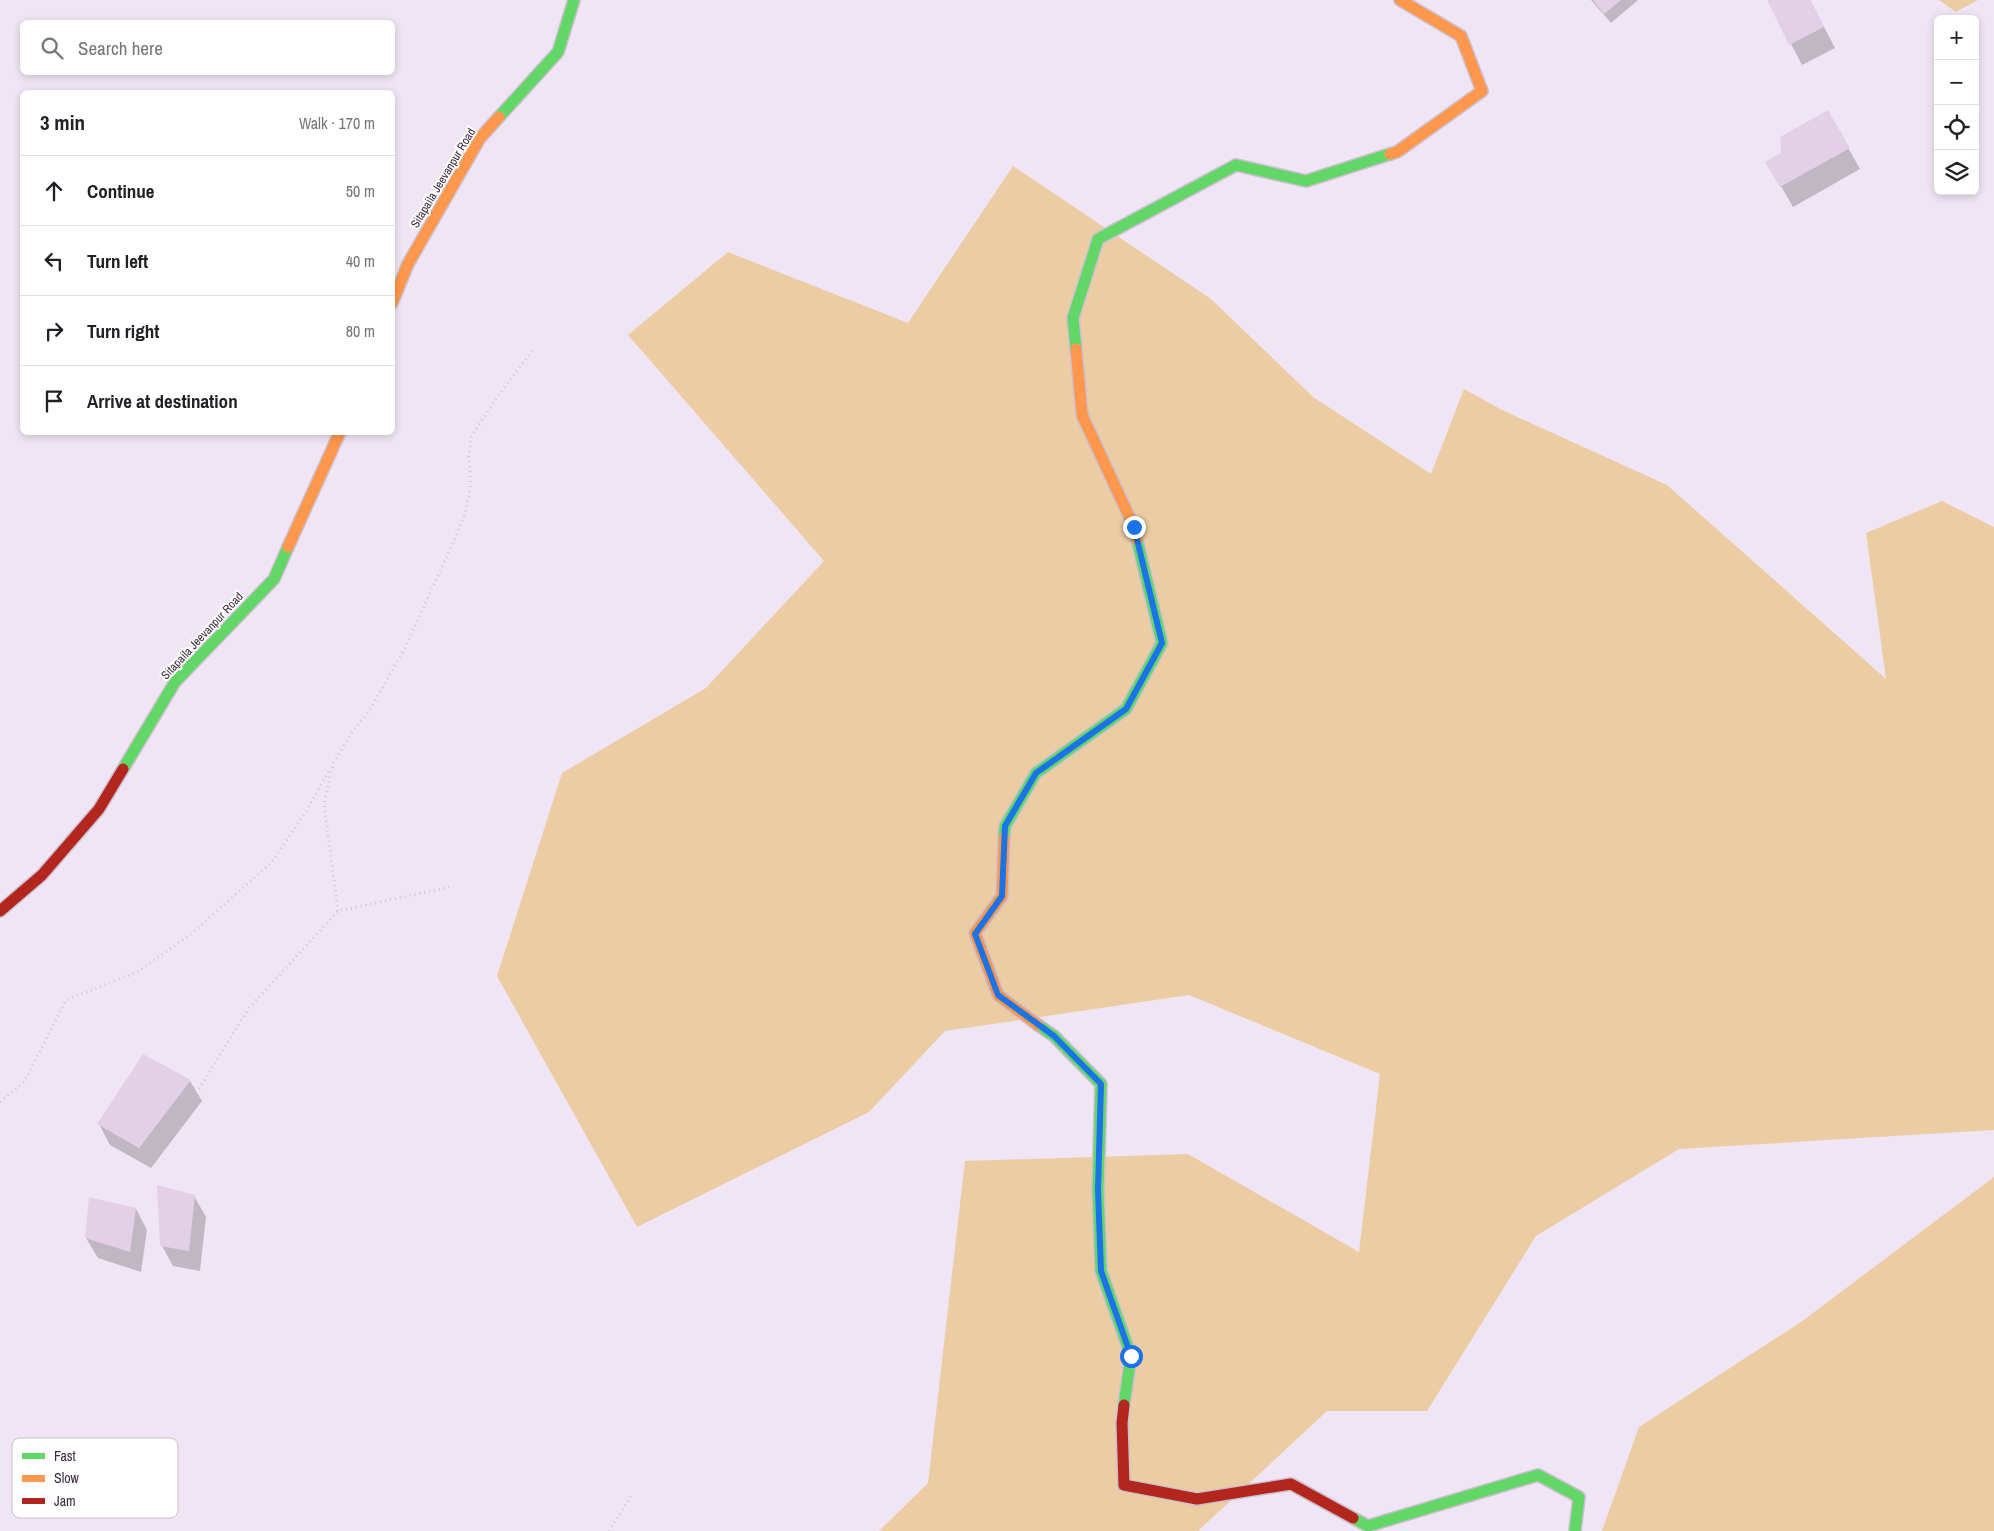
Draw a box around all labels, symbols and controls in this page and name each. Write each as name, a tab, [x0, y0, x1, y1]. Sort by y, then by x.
map controls	[1934, 15, 1979, 195]
button: +	[1934, 15, 1979, 60]
search box	[20, 20, 395, 75]
icon: search	[38, 34, 66, 62]
text: Search here	[78, 35, 163, 61]
button: −	[1934, 60, 1979, 105]
button: locate	[1934, 105, 1979, 150]
text: 3 min	[40, 108, 85, 137]
text: Walk · 170 m	[299, 112, 375, 134]
street label: Sitapaila Jeevanpur Road	[407, 125, 479, 231]
button: layers	[1934, 150, 1979, 195]
icon: ahead	[40, 177, 68, 205]
text: Continue	[87, 178, 155, 204]
text: 50 m	[346, 180, 375, 202]
icon: left	[40, 247, 68, 275]
text: Turn left	[87, 248, 148, 274]
text: 40 m	[346, 250, 375, 272]
icon: right	[40, 317, 68, 345]
text: Turn right	[87, 318, 159, 344]
text: 80 m	[346, 320, 375, 342]
icon: arrive	[40, 387, 68, 415]
text: Arrive at destination	[87, 388, 238, 414]
route end	[1123, 516, 1146, 539]
street label: Sitapaila Jeevanpur Road	[157, 589, 247, 683]
route start	[1120, 1345, 1143, 1368]
legend	[12, 1438, 178, 1518]
text: Fast	[54, 1447, 76, 1465]
text: Slow	[54, 1469, 80, 1487]
text: Jam	[54, 1492, 76, 1510]

